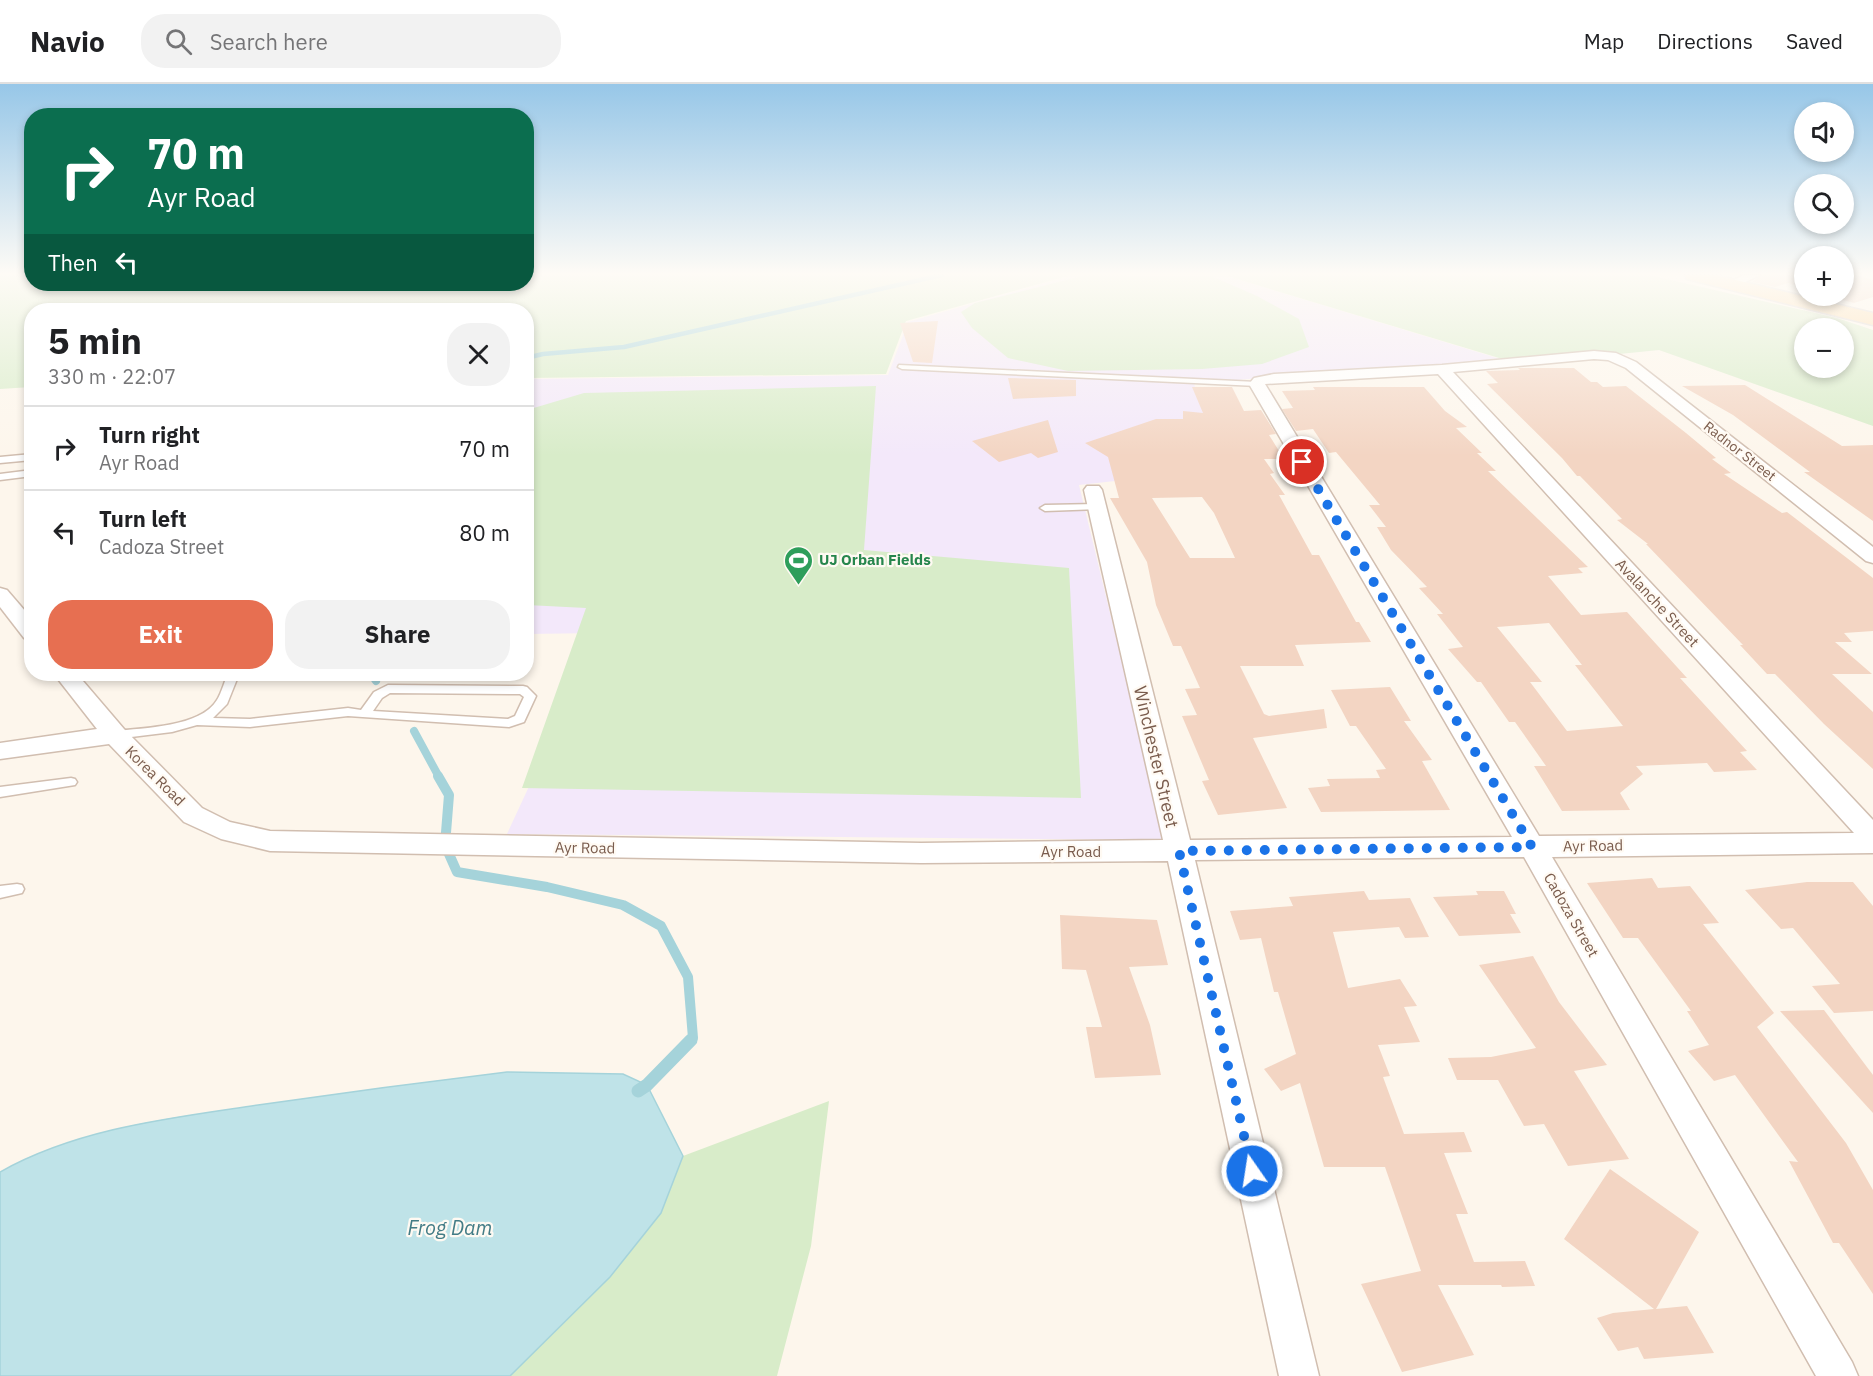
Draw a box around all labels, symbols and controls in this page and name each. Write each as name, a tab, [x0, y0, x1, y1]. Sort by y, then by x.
search box	[141, 14, 561, 68]
text: Navio	[30, 23, 105, 60]
icon: search	[162, 25, 195, 58]
text: Search here	[210, 27, 328, 56]
text: Map	[1584, 27, 1624, 55]
text: Directions	[1657, 27, 1753, 55]
text: Saved	[1786, 27, 1843, 55]
map controls	[1794, 102, 1854, 378]
button: sound	[1794, 102, 1854, 162]
text: 70 m	[147, 126, 245, 181]
icon: right	[48, 132, 126, 210]
button: search	[1794, 174, 1854, 234]
text: Ayr Road	[147, 179, 256, 214]
icon: left	[110, 246, 143, 279]
button: +	[1794, 246, 1854, 306]
text: Then	[48, 248, 98, 277]
text: 5 min	[48, 317, 142, 364]
button: −	[1794, 318, 1854, 378]
button: close	[447, 323, 510, 386]
text: 330 m · 22:07	[48, 363, 176, 390]
street label: Radnor Street	[1700, 417, 1780, 485]
text: Turn right	[99, 420, 200, 449]
icon: right	[48, 432, 81, 465]
text: 70 m	[459, 434, 510, 463]
pin	[1276, 436, 1327, 487]
icon: arrive	[1285, 445, 1318, 478]
text: Ayr Road	[99, 449, 180, 476]
text: Turn left	[99, 504, 187, 533]
icon: left	[48, 516, 81, 549]
text: 80 m	[459, 518, 510, 547]
text: Cadoza Street	[99, 533, 224, 560]
sports icon: UJ Orban Fields	[782, 544, 814, 586]
place label: UJ Orban Fields	[819, 550, 931, 569]
street label: Avalanche Street	[1611, 554, 1703, 651]
button: Exit	[48, 600, 273, 669]
button: Share	[285, 600, 510, 669]
street label: Winchester Street	[1129, 684, 1184, 830]
street label: Korea Road	[121, 742, 189, 810]
street label: Ayr Road	[1563, 835, 1623, 856]
street label: Ayr Road	[555, 837, 615, 858]
street label: Ayr Road	[1041, 842, 1101, 861]
street label: Cadoza Street	[1540, 869, 1603, 960]
position arrow	[1220, 1139, 1284, 1203]
water label: Frog Dam	[407, 1214, 493, 1241]

